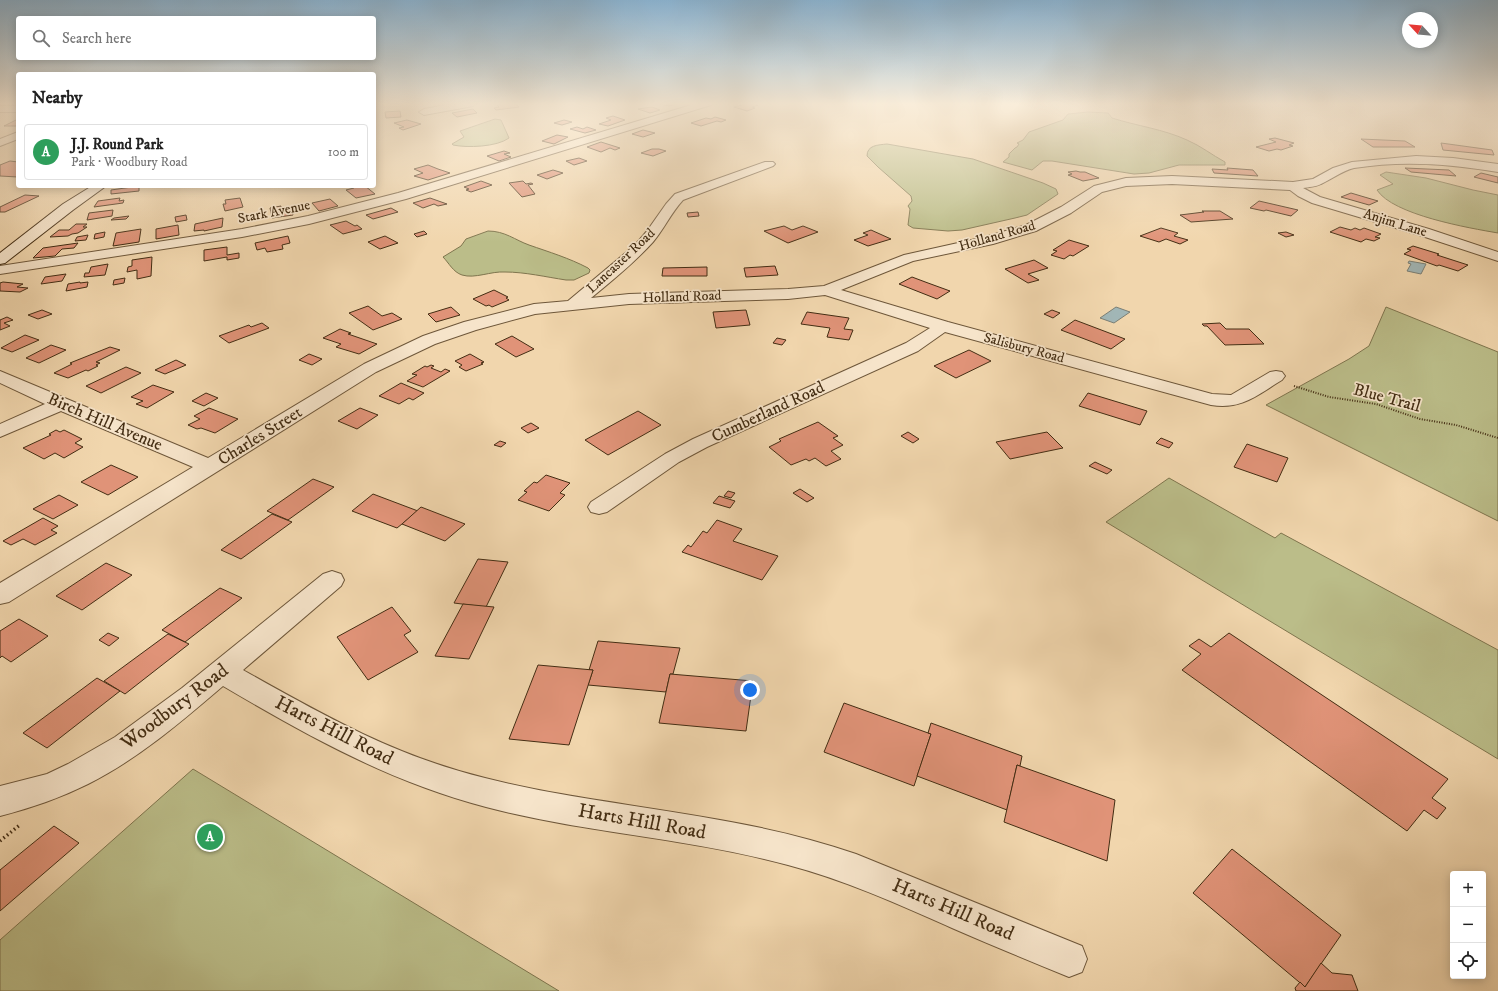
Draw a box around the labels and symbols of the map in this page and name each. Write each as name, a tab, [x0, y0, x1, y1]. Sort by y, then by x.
north arrow	[1402, 12, 1438, 48]
street label: Stark Avenue	[236, 196, 312, 228]
street label: Anjim Lane	[1361, 205, 1429, 241]
street label: Holland Road	[957, 216, 1037, 256]
street label: Lancaster Road	[583, 225, 659, 297]
street label: Holland Road	[642, 287, 722, 307]
street label: Salisbury Road	[982, 329, 1066, 367]
street label: Cumberland Road	[708, 376, 828, 448]
street label: Blue Trail	[1351, 378, 1423, 418]
street label: Birch Hill Avenue	[44, 388, 166, 456]
street label: Charles Street	[214, 401, 307, 471]
street label: Woodbury Road	[115, 658, 234, 756]
your location	[740, 680, 760, 700]
street label: Harts Hill Road	[271, 690, 398, 772]
street label: Harts Hill Road	[576, 798, 708, 846]
pin: A	[197, 822, 223, 852]
street label: Harts Hill Road	[888, 873, 1018, 947]

